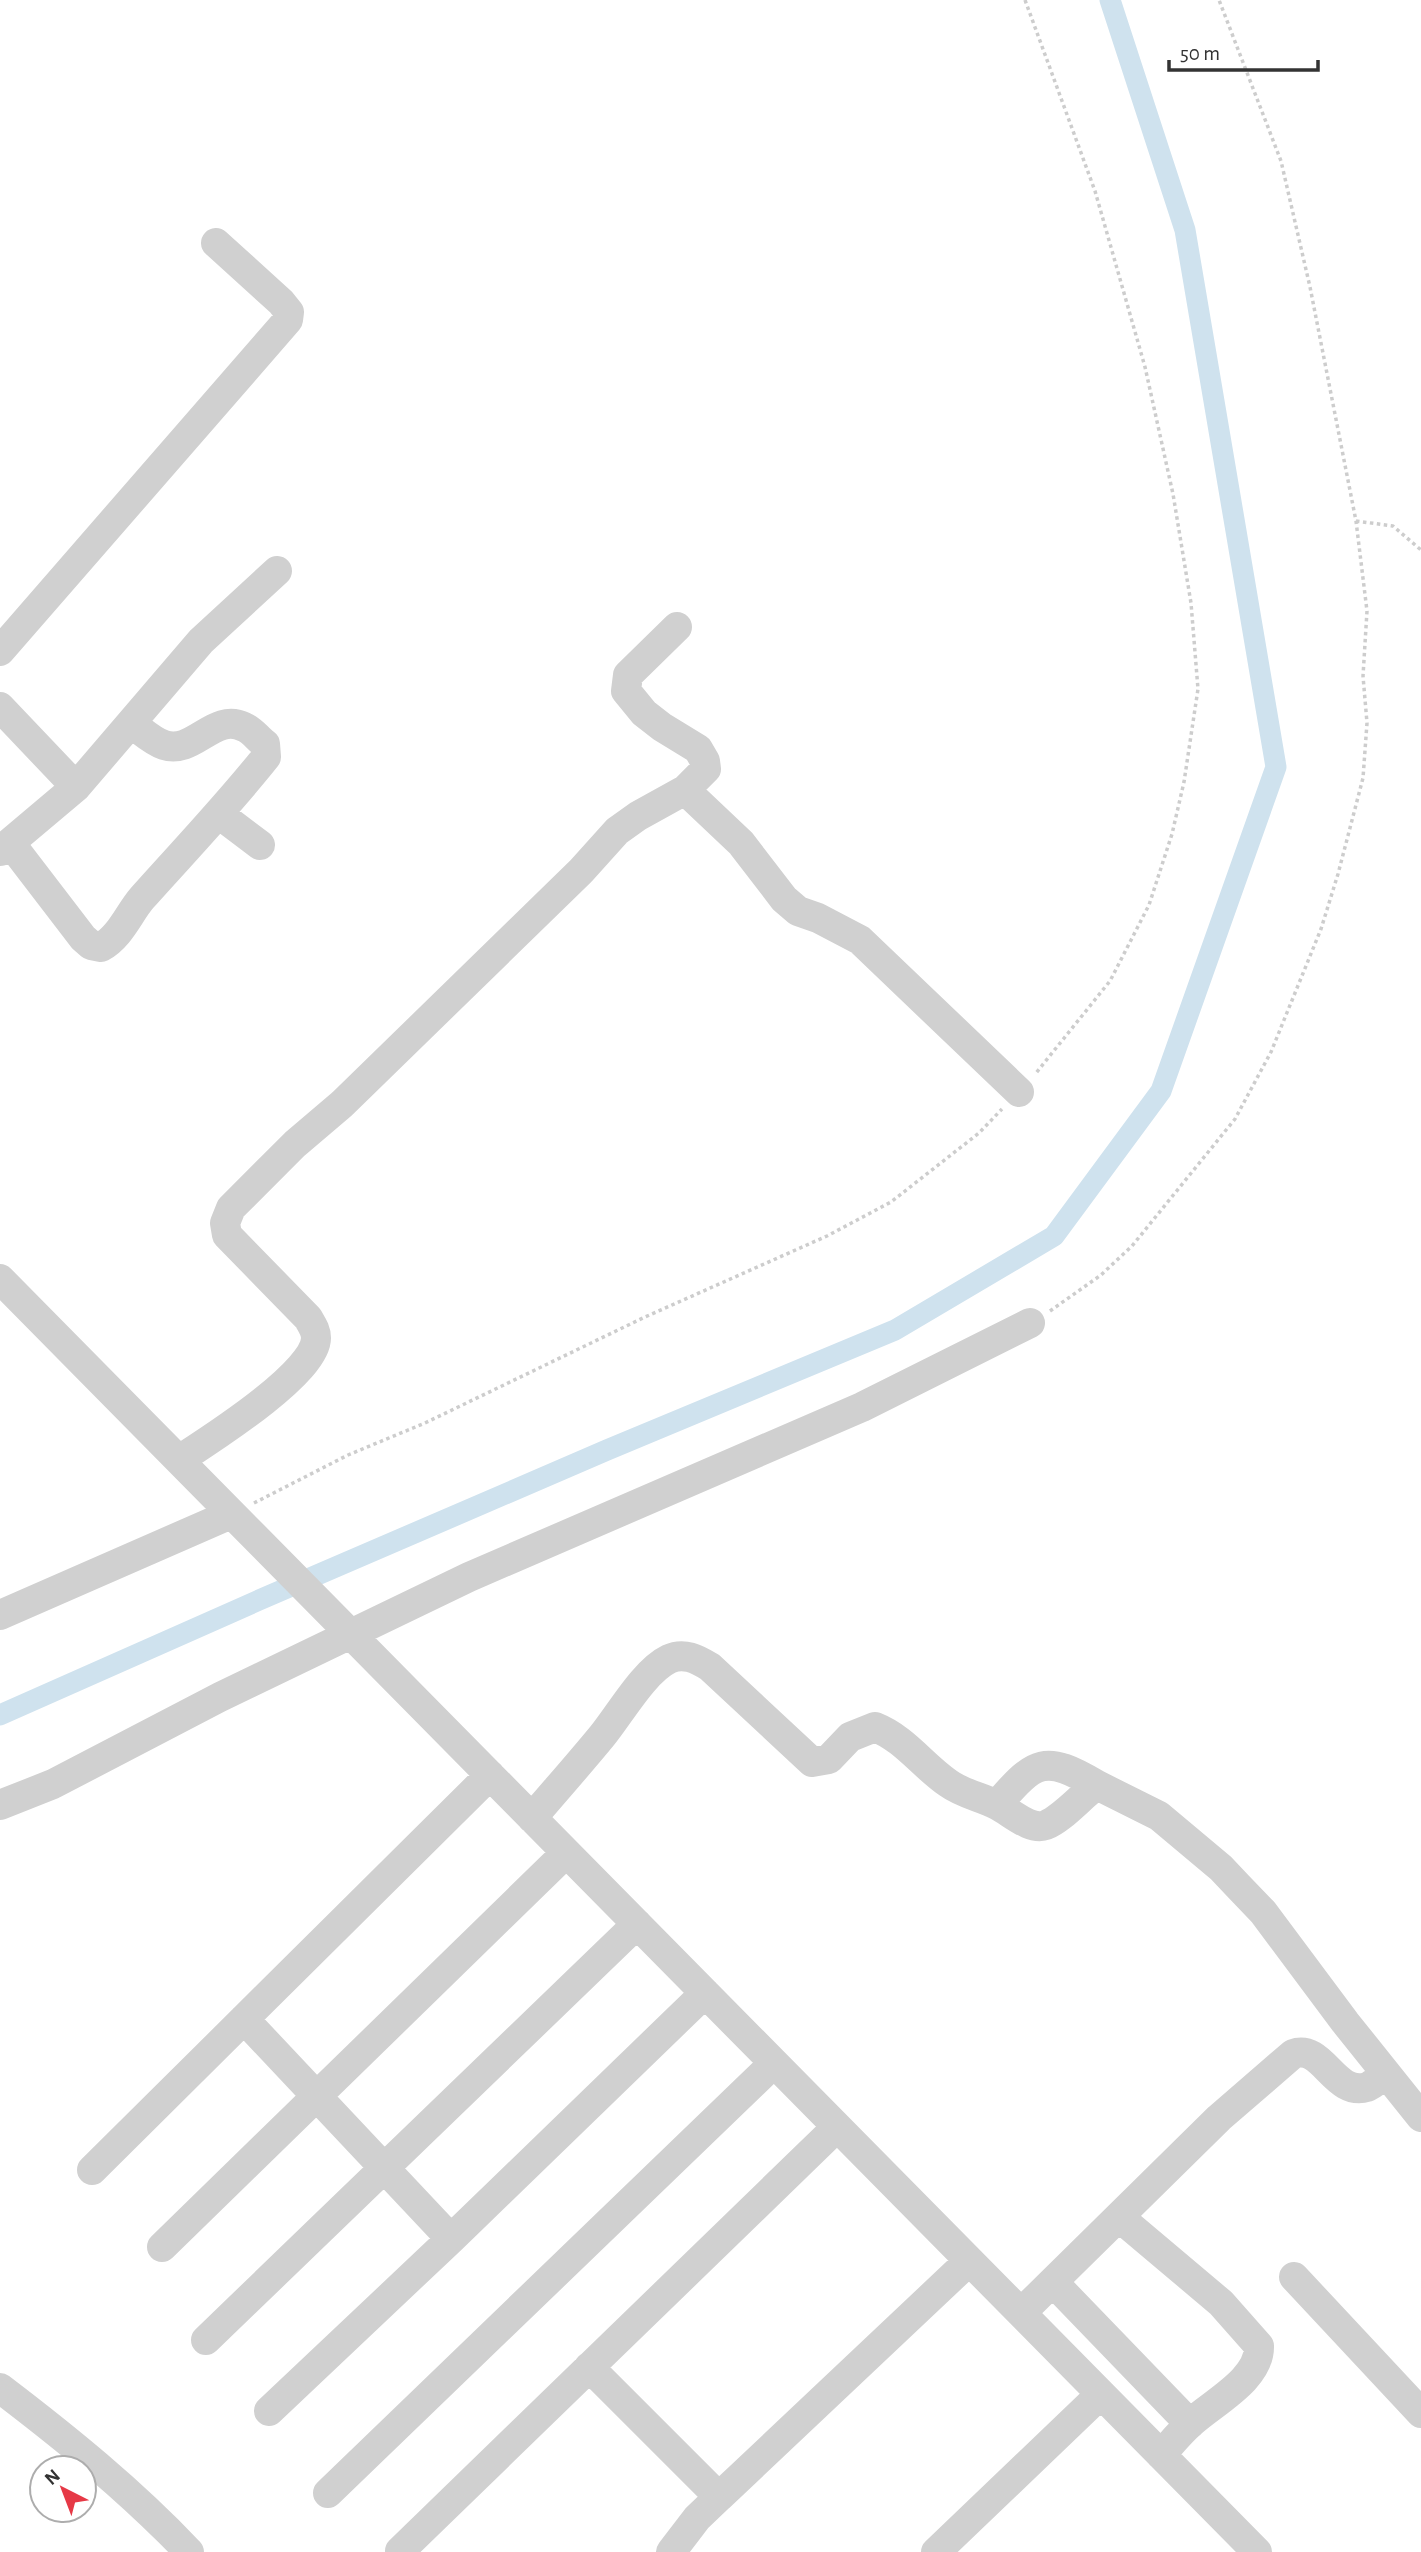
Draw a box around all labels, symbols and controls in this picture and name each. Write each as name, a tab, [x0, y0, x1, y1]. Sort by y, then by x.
scale bar	[1169, 28, 1318, 72]
text: 50 m	[1180, 43, 1220, 64]
north arrow	[28, 2454, 98, 2524]
text: N	[41, 2466, 64, 2489]

